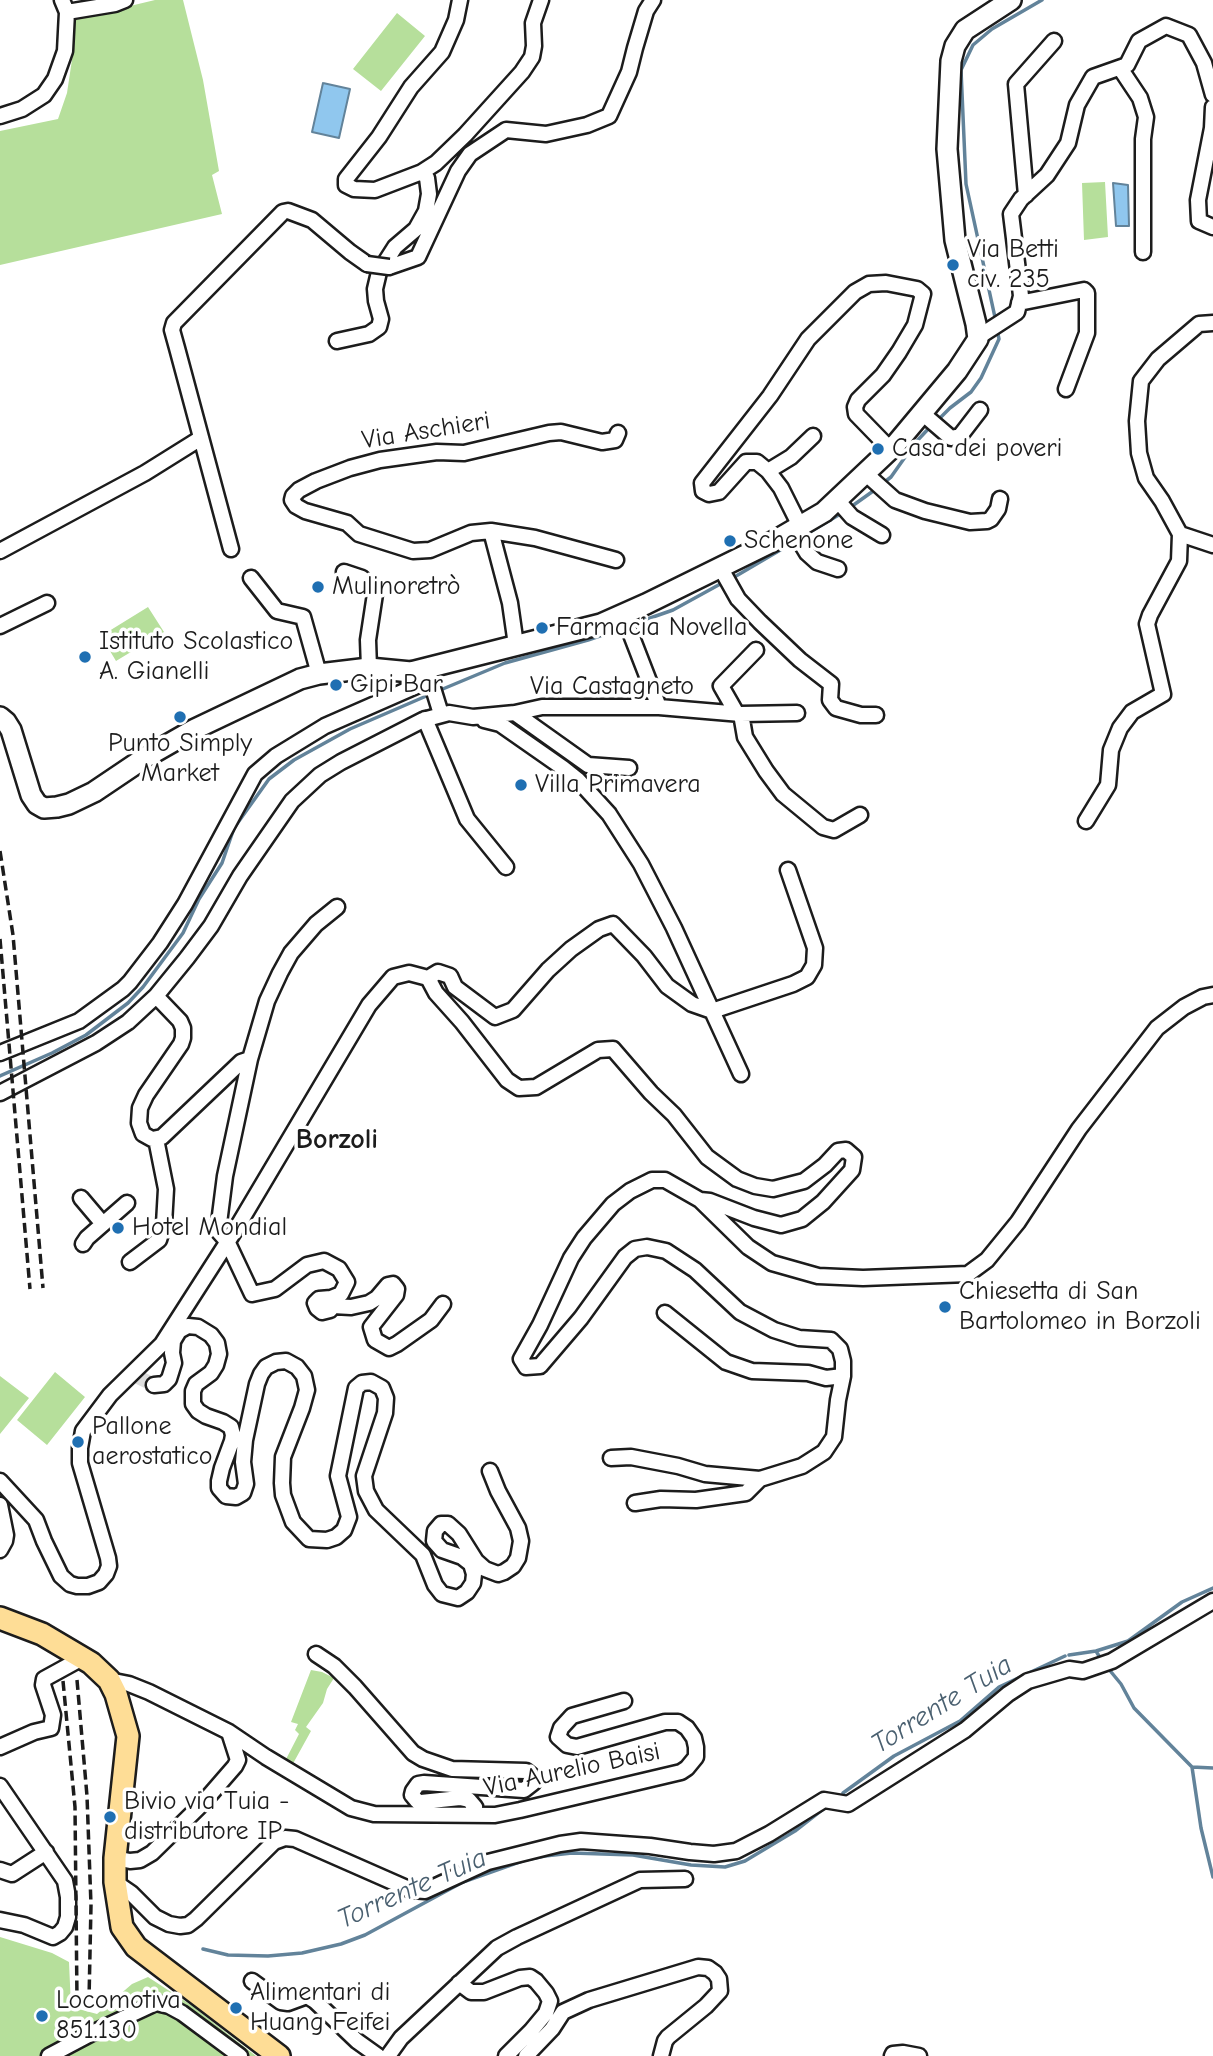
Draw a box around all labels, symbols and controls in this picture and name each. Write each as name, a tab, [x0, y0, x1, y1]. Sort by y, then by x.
place label: Via Betti civ. 235	[967, 234, 1059, 296]
marker: Via Betti civ. 235	[945, 257, 961, 273]
street label: Via Aschieri	[360, 405, 492, 457]
place label: Casa dei poveri	[892, 433, 1062, 465]
marker: Casa dei poveri	[870, 441, 886, 457]
place label: Schenone	[744, 525, 853, 557]
marker: Schenone	[722, 533, 738, 549]
place label: Mulinoretrò	[332, 571, 460, 603]
marker: Mulinoretrò	[310, 579, 326, 595]
place label: Farmacia Novella	[556, 612, 747, 644]
marker: Farmacia Novella	[534, 620, 550, 636]
place label: Istituto Scolastico A. Gianelli	[99, 626, 293, 688]
marker: Istituto Scolastico A. Gianelli	[77, 649, 93, 665]
place label: Gipi Bar	[350, 669, 443, 701]
street label: Via Castagneto	[530, 671, 694, 703]
marker: Gipi Bar	[328, 677, 344, 693]
marker: Punto Simply Market	[172, 709, 188, 725]
place label: Punto Simply Market	[108, 728, 252, 790]
place label: Villa Primavera	[535, 769, 701, 801]
marker: Villa Primavera	[513, 777, 529, 793]
district label: Borzoli	[296, 1123, 378, 1157]
place label: Hotel Mondial	[132, 1212, 287, 1244]
marker: Hotel Mondial	[110, 1220, 126, 1236]
place label: Chiesetta di San Bartolomeo in Borzoli	[959, 1276, 1201, 1338]
marker: Chiesetta di San Bartolomeo in Borzoli	[937, 1299, 953, 1315]
place label: Pallone aerostatico	[92, 1411, 212, 1472]
marker: Pallone aerostatico	[70, 1434, 86, 1450]
water label: Torrente Tuia	[865, 1649, 1019, 1761]
street label: Via Aurelio Baisi	[481, 1736, 663, 1804]
place label: Bivio via Tuia - distributore IP	[124, 1786, 289, 1848]
marker: Bivio via Tuia - distributore IP	[102, 1809, 118, 1825]
water label: Torrente Tuia	[332, 1841, 492, 1937]
place label: Alimentari di Huang Feifei	[250, 1977, 391, 2038]
place label: Locomotiva 851.130	[56, 1985, 181, 2046]
marker: Alimentari di Huang Feifei	[228, 2000, 244, 2016]
marker: Locomotiva 851.130	[34, 2008, 50, 2024]

